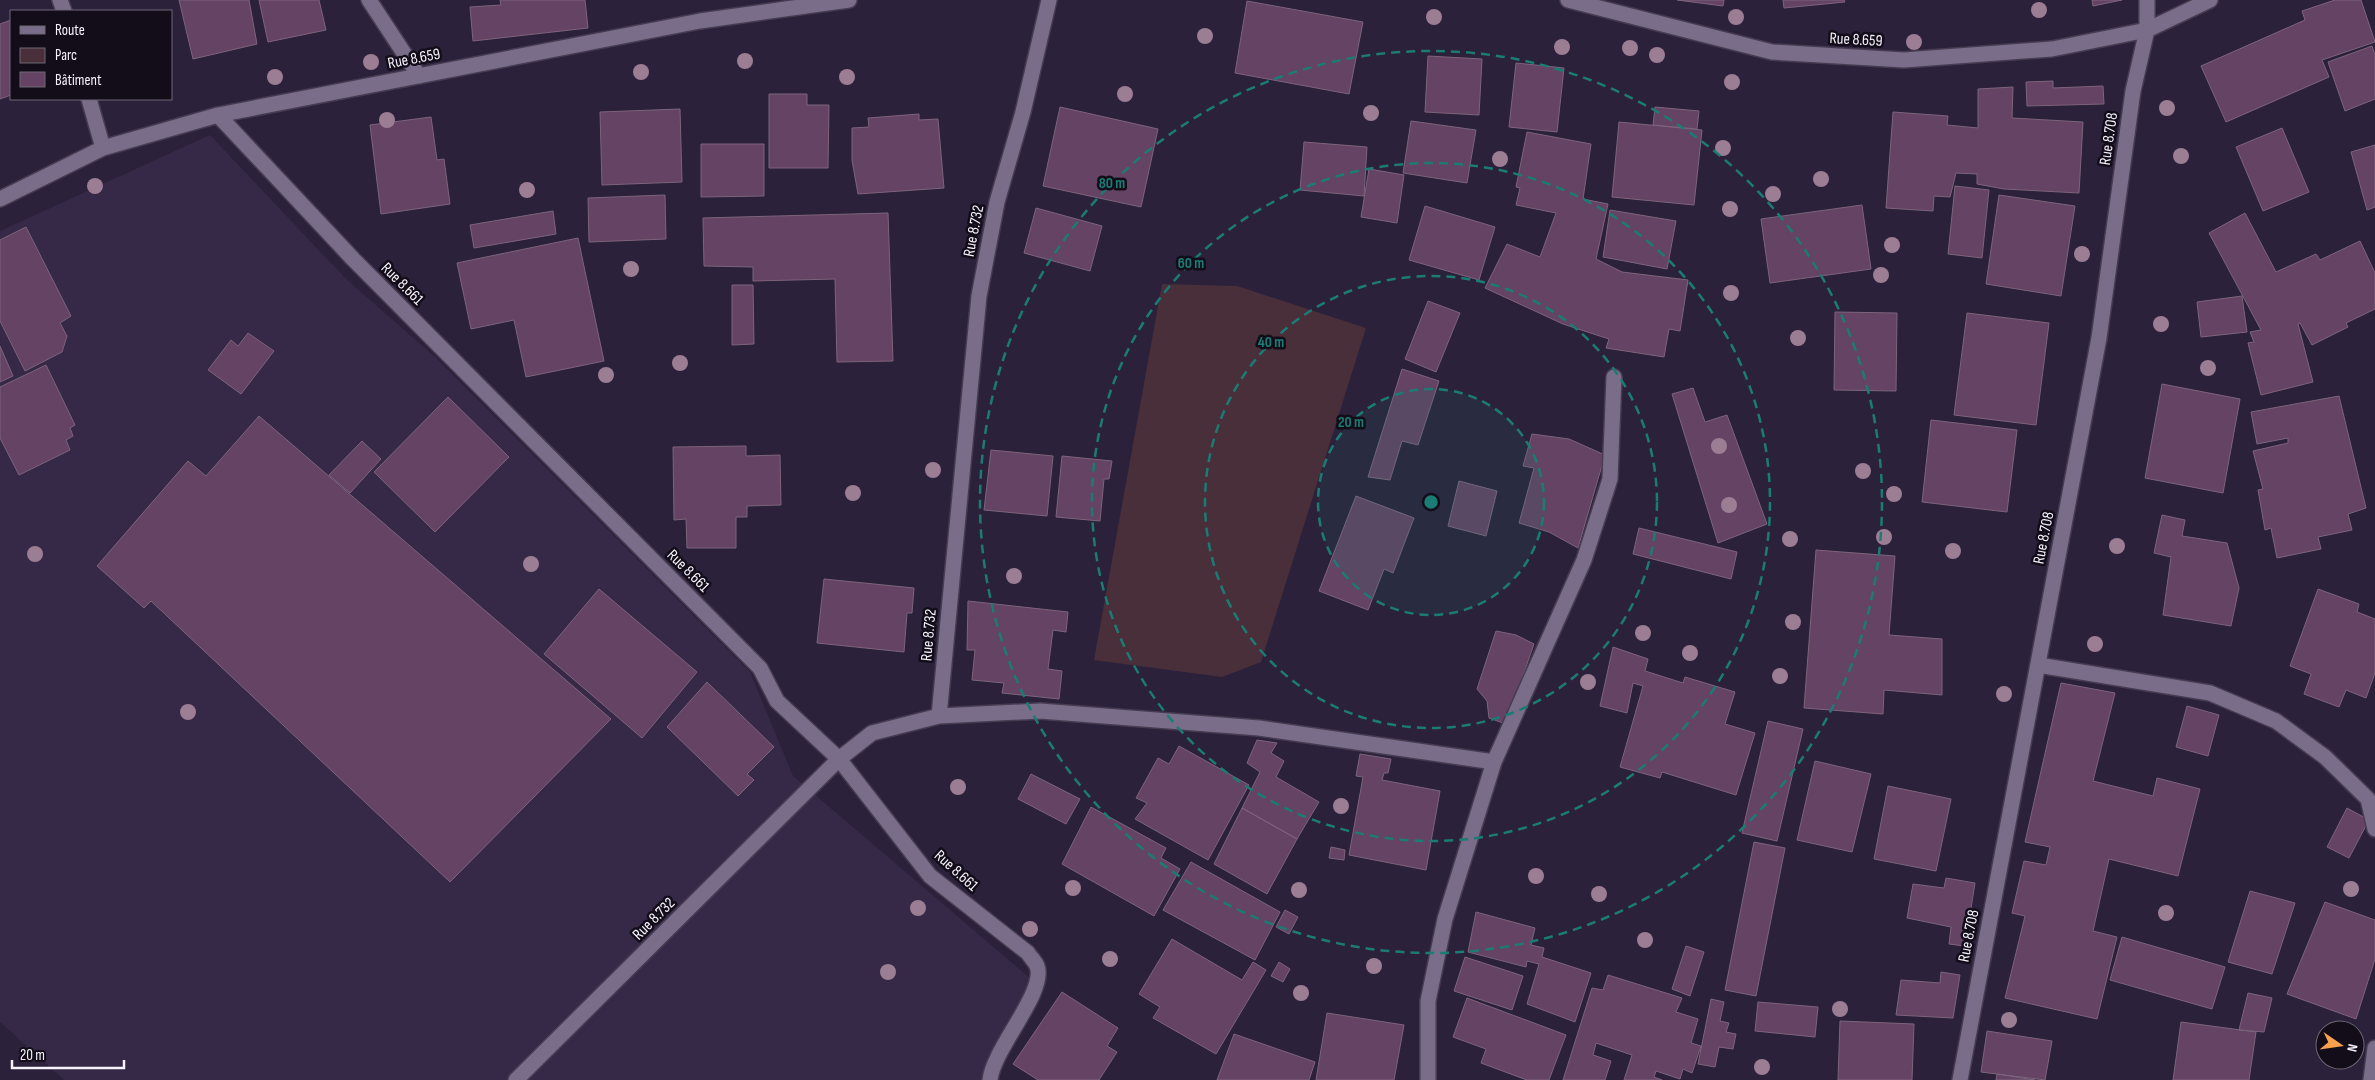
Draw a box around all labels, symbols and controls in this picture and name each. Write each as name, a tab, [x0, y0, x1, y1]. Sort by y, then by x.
legend	[10, 10, 172, 100]
text: Route	[55, 21, 85, 40]
street label: Rue 8.659	[1829, 29, 1883, 51]
street label: Rue 8.659	[386, 45, 442, 73]
text: Parc	[55, 46, 77, 65]
text: Bâtiment	[55, 71, 102, 90]
street label: Rue 8.708	[2096, 111, 2122, 167]
text: 80 m	[1099, 174, 1125, 193]
street label: Rue 8.732	[960, 204, 988, 258]
text: 60 m	[1178, 254, 1204, 273]
street label: Rue 8.661	[377, 259, 427, 309]
text: 40 m	[1258, 333, 1284, 352]
text: 20 m	[1338, 413, 1364, 432]
centre of rings	[1422, 493, 1440, 511]
street label: Rue 8.708	[2030, 510, 2058, 566]
street label: Rue 8.661	[663, 546, 713, 596]
street label: Rue 8.732	[917, 608, 941, 662]
street label: Rue 8.661	[930, 846, 982, 896]
street label: Rue 8.732	[629, 894, 679, 944]
street label: Rue 8.708	[1955, 908, 1983, 964]
north arrow	[2315, 1020, 2365, 1070]
scale bar	[12, 1038, 125, 1070]
text: N	[2343, 1042, 2361, 1053]
text: 20 m	[20, 1046, 45, 1065]

